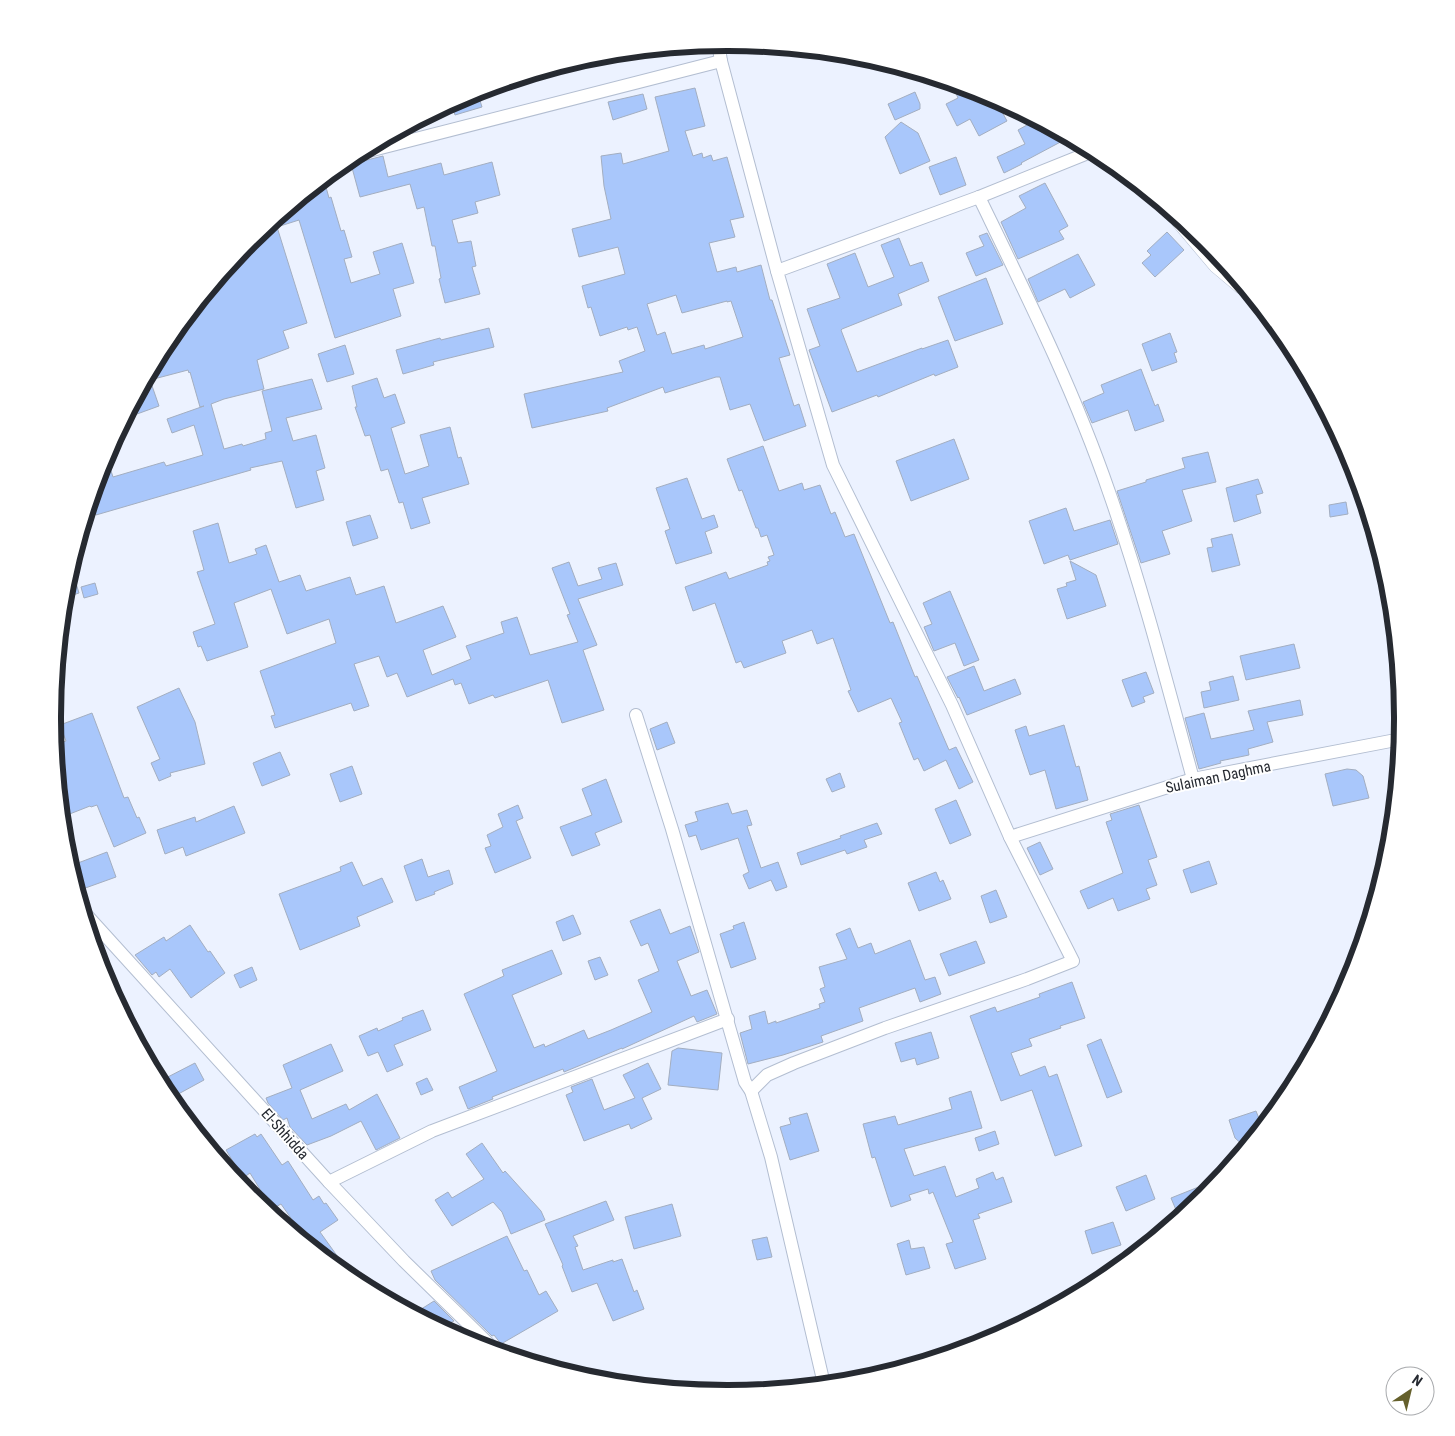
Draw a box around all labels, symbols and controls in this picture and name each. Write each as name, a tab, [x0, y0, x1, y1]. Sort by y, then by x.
street label: Sulaiman Daghma	[1164, 757, 1272, 797]
street label: El-Shhidda	[257, 1105, 313, 1163]
north arrow	[1385, 1366, 1435, 1416]
text: N	[1409, 1371, 1426, 1389]

